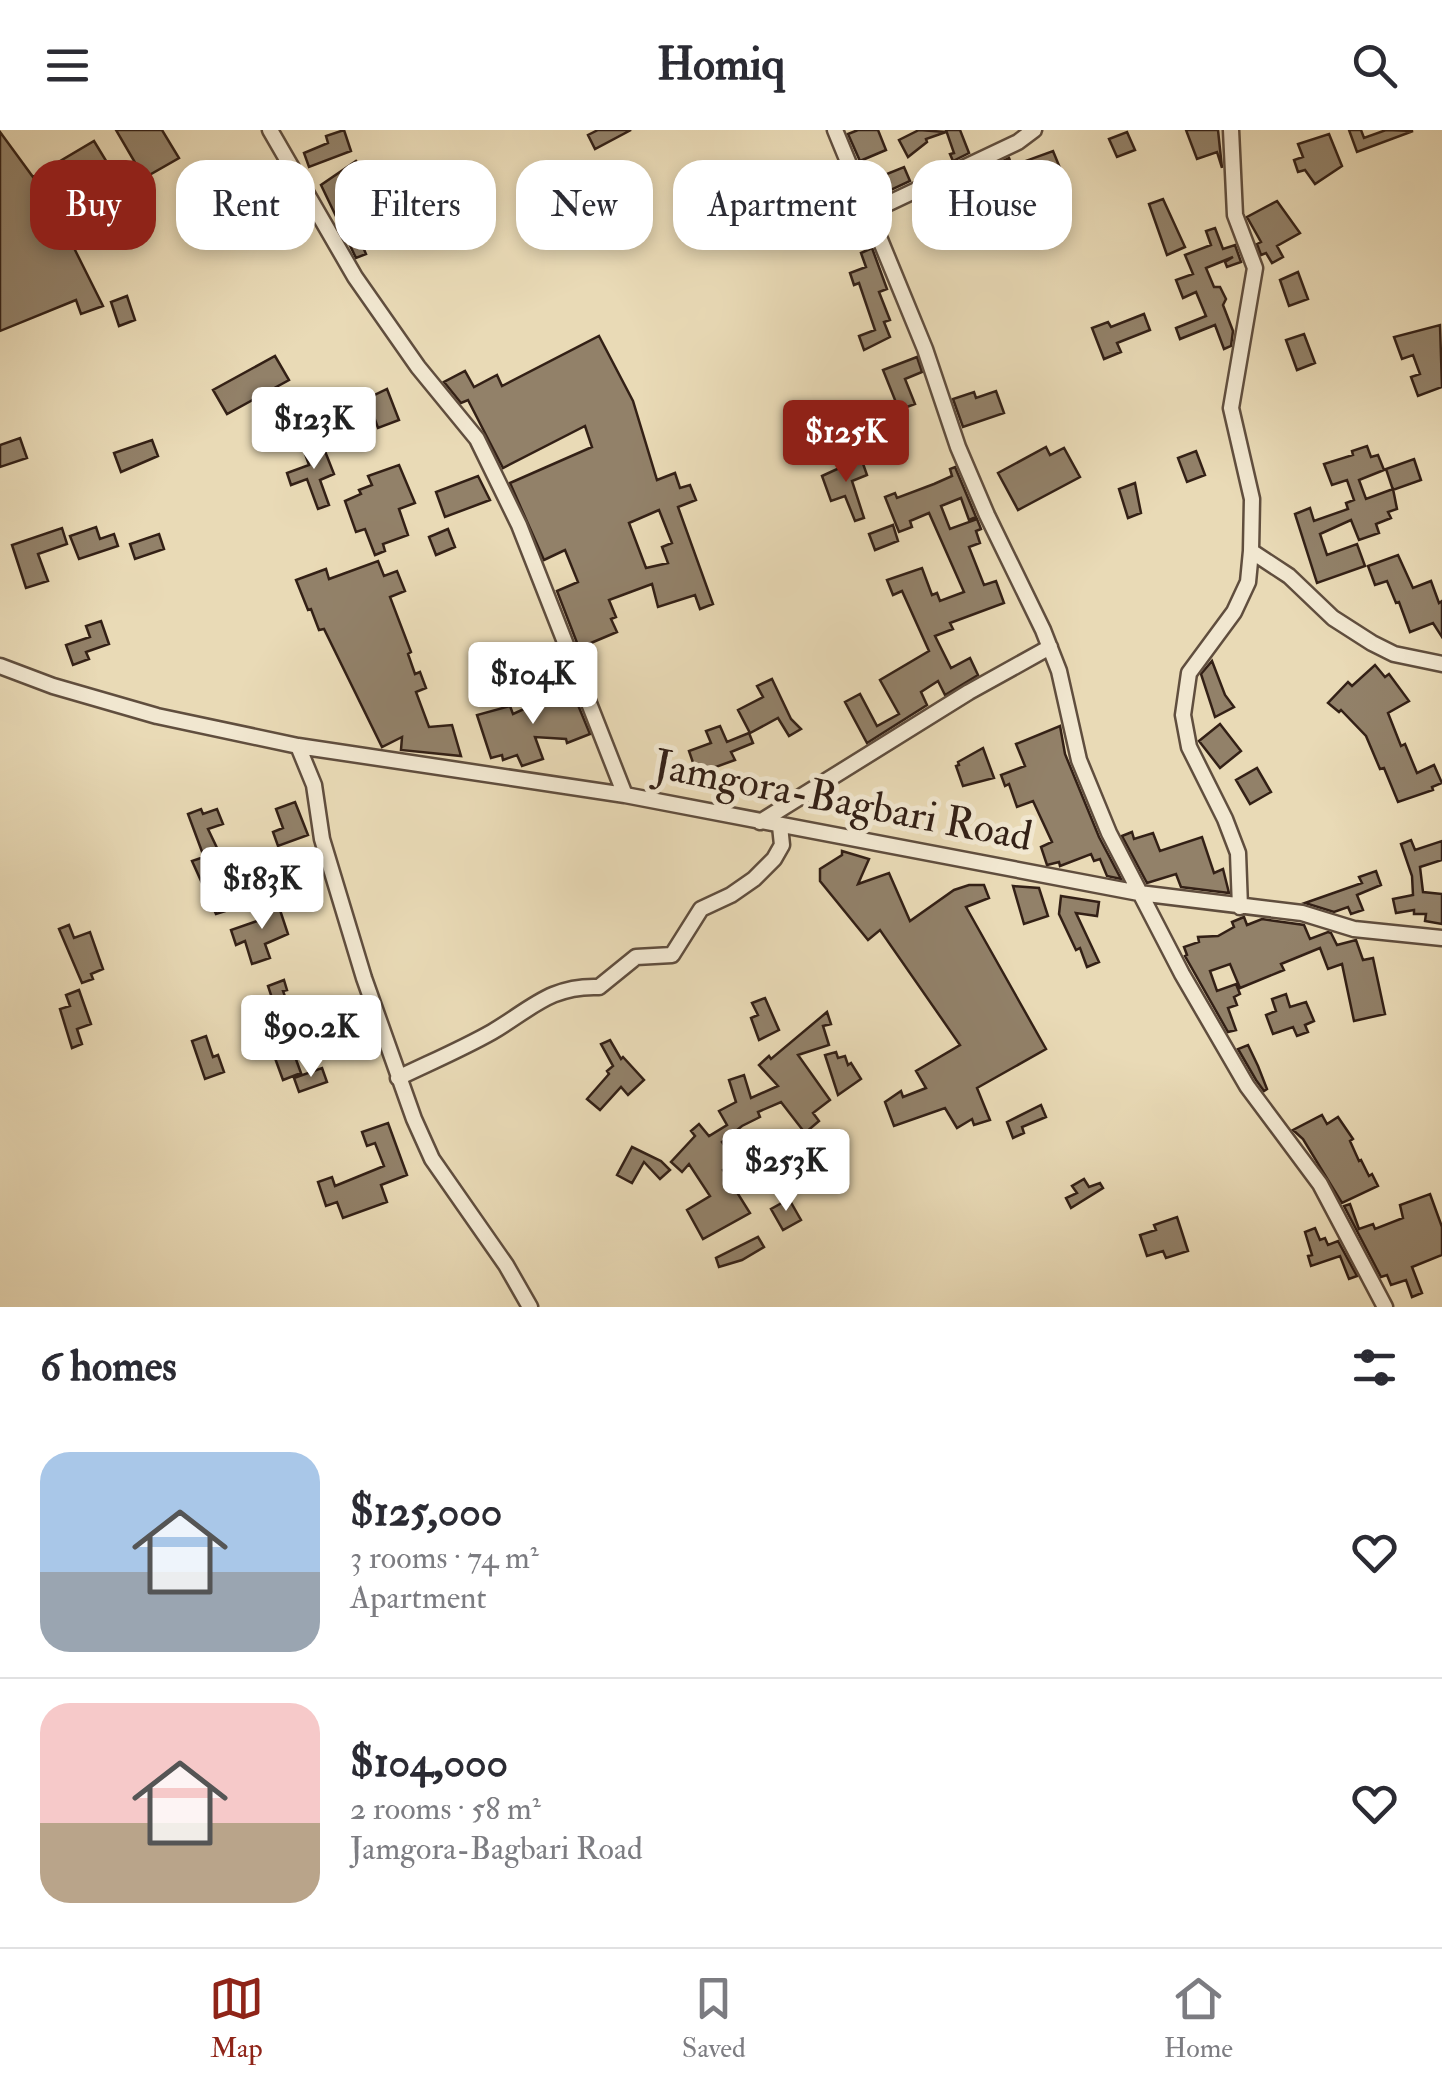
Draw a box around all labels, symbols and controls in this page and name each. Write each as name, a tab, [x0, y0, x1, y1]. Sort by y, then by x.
text: Homiq	[657, 37, 785, 93]
icon: menu	[40, 38, 95, 93]
icon: search	[1347, 38, 1402, 93]
chip: Buy	[30, 160, 156, 250]
chip: Rent	[176, 160, 315, 250]
chip: Filters	[335, 160, 496, 250]
chip: New	[516, 160, 653, 250]
chip: Apartment	[673, 160, 892, 250]
chip: House	[912, 160, 1072, 250]
pin: $123K	[244, 387, 384, 472]
text: $123K	[274, 399, 354, 439]
pin: $125K	[776, 400, 916, 485]
text: $125K	[805, 412, 887, 452]
pin: $104K	[463, 642, 603, 727]
text: $104K	[490, 654, 576, 694]
street label: Jamgora-Bagbari Road	[648, 739, 1037, 863]
pin: $183K	[192, 847, 332, 932]
text: $183K	[222, 859, 302, 899]
pin: $90.2K	[230, 995, 392, 1080]
text: $90.2K	[263, 1007, 359, 1047]
pin: $253K	[716, 1129, 856, 1214]
text: $253K	[745, 1141, 827, 1181]
icon: filters	[1347, 1340, 1402, 1395]
text: 6 homes	[40, 1341, 177, 1393]
text: $125,000	[350, 1486, 502, 1538]
icon: home	[120, 1492, 240, 1612]
icon: heart	[1347, 1525, 1402, 1580]
text: 3 rooms · 74 m²	[350, 1538, 539, 1578]
text: Apartment	[350, 1578, 487, 1618]
text: $104,000	[350, 1737, 508, 1789]
icon: home	[120, 1743, 240, 1863]
icon: heart	[1347, 1776, 1402, 1831]
text: 2 rooms · 58 m²	[350, 1789, 541, 1829]
text: Jamgora-Bagbari Road	[350, 1829, 643, 1869]
tab: Map	[209, 1971, 264, 2066]
tab: Saved	[682, 1971, 746, 2066]
tab: Home	[1164, 1971, 1233, 2066]

